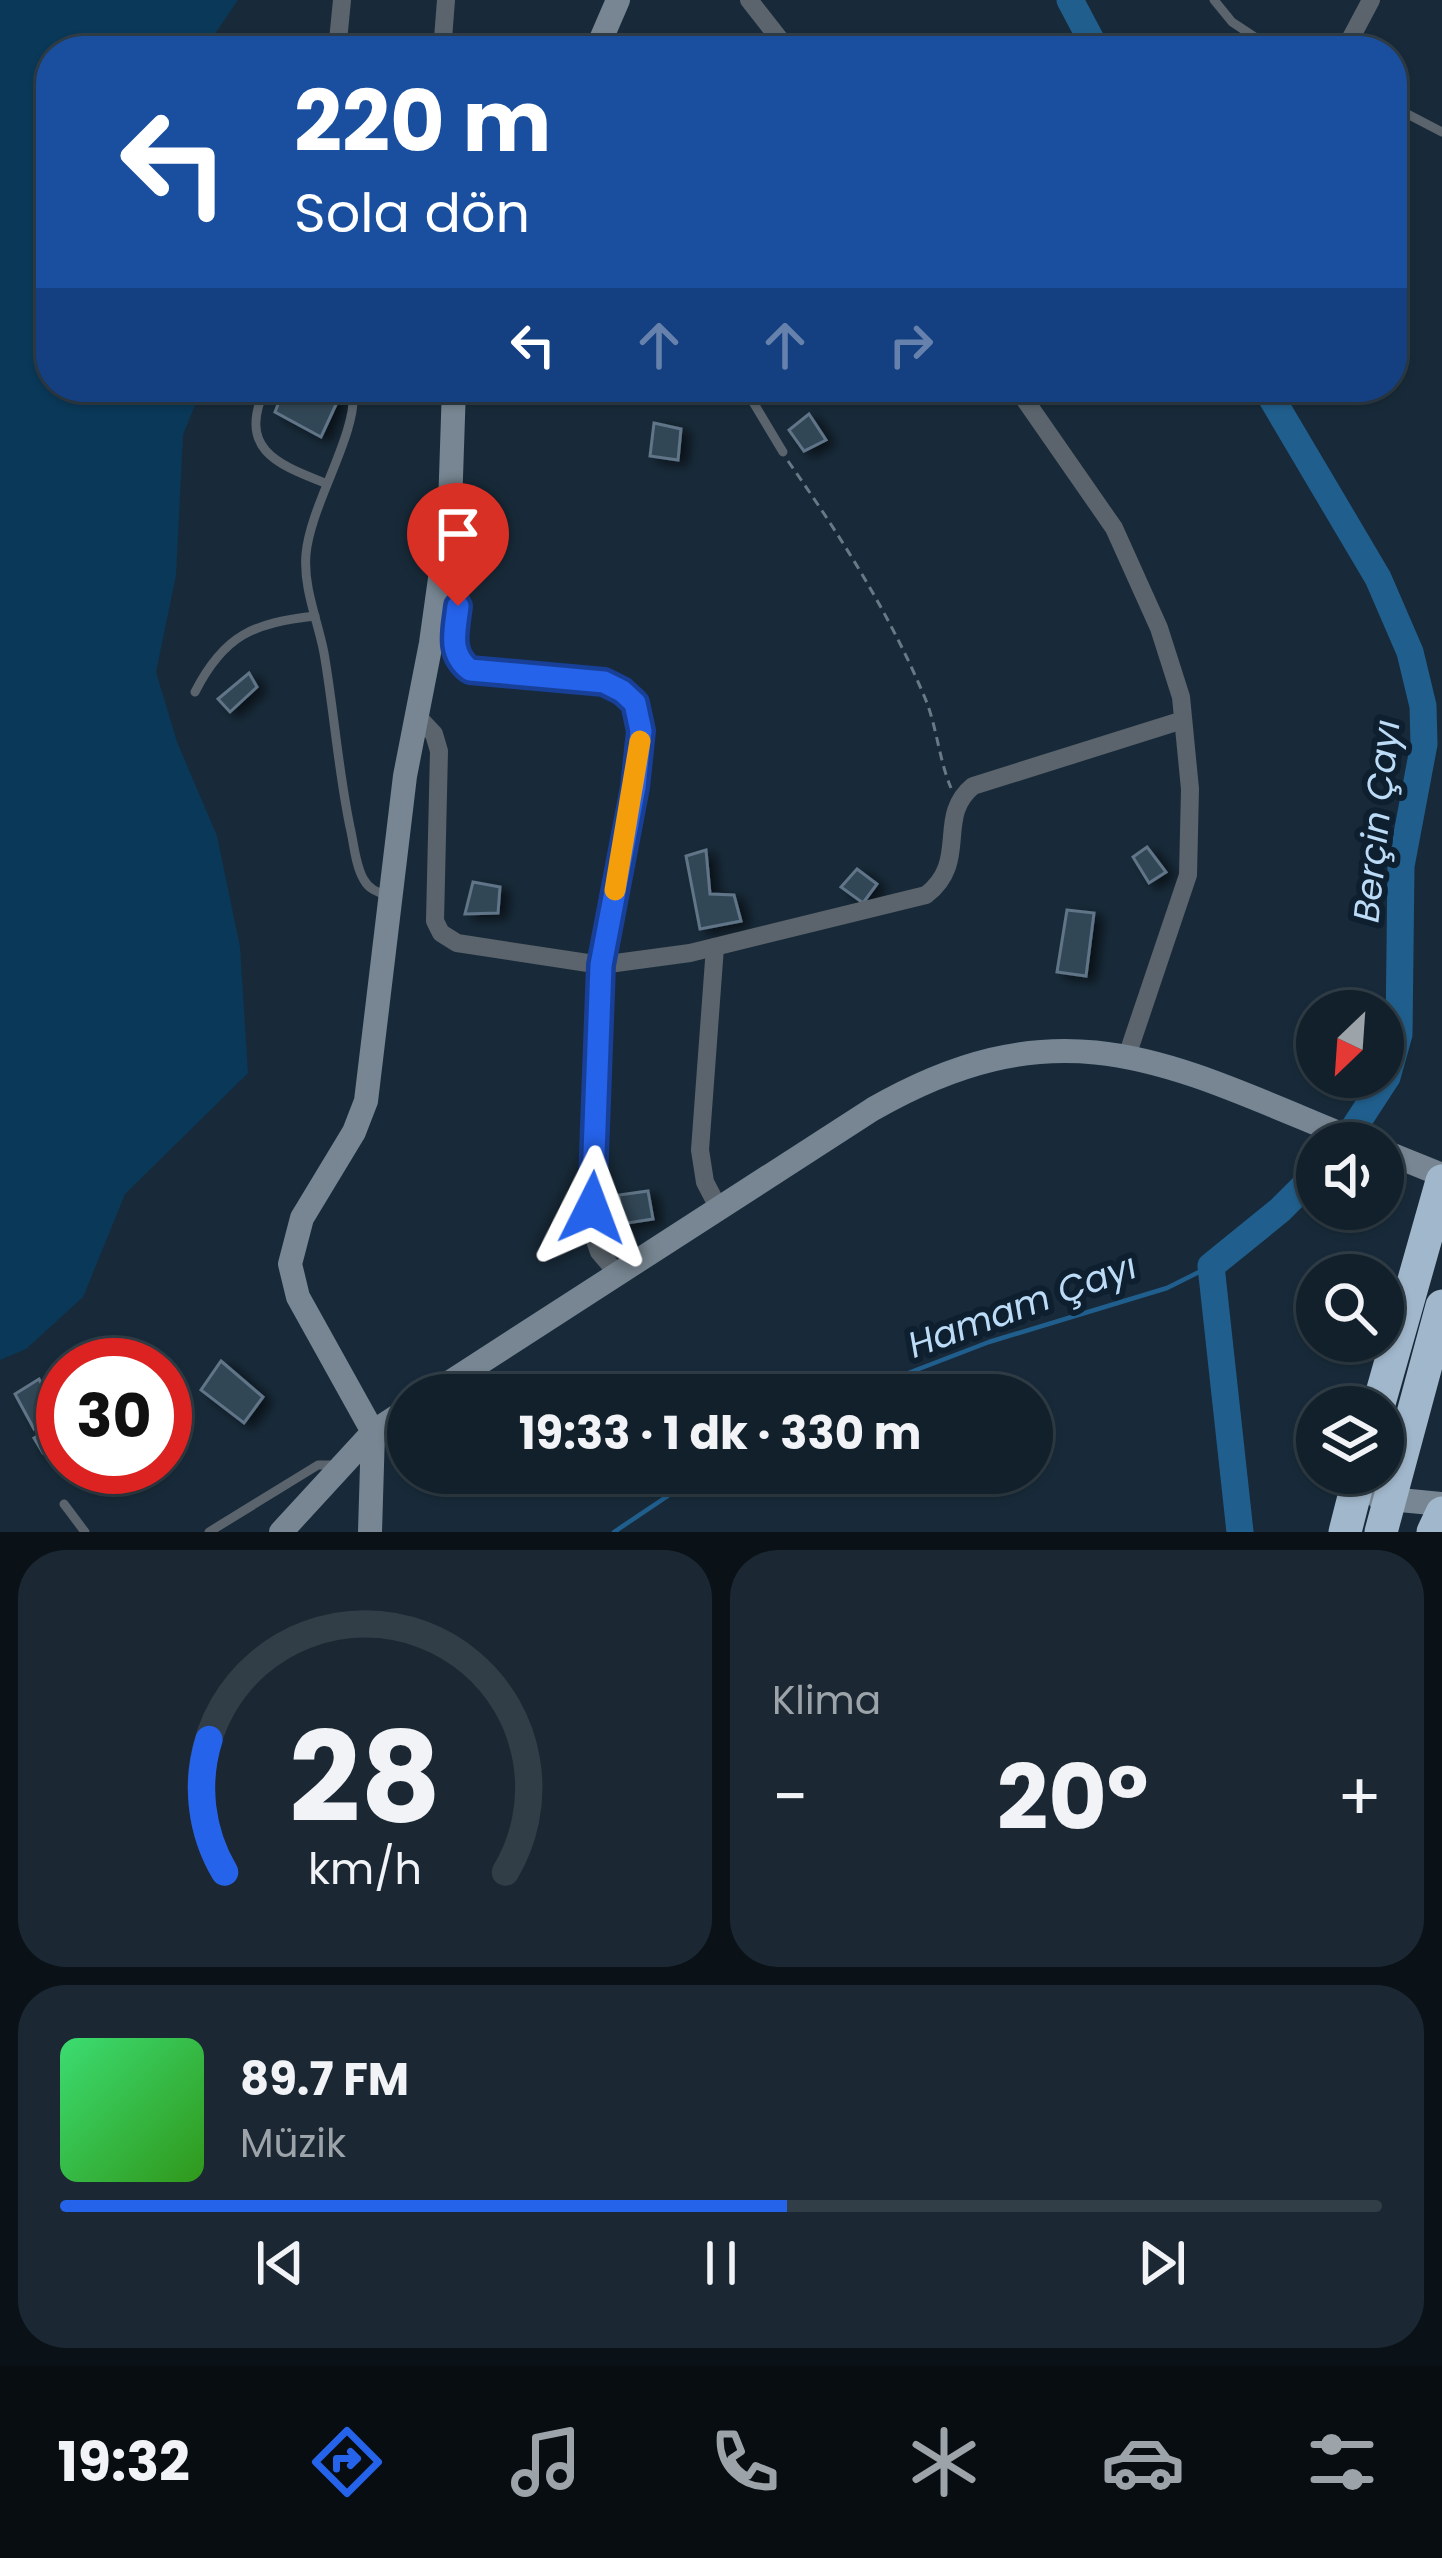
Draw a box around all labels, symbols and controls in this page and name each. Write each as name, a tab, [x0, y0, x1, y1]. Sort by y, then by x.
text: 220 m	[294, 63, 551, 180]
icon: left	[96, 84, 252, 240]
text: Sola dön	[294, 175, 530, 251]
icon: left	[500, 312, 566, 378]
icon: ahead	[626, 312, 692, 378]
icon: ahead	[752, 312, 818, 378]
icon: right	[878, 312, 944, 378]
pin	[407, 483, 509, 606]
icon: arrive	[425, 501, 491, 567]
water label: Berçin Çayı	[1340, 717, 1412, 925]
north arrow	[1296, 990, 1404, 1098]
map controls	[1296, 990, 1404, 1494]
button: sound	[1296, 1122, 1404, 1230]
position arrow	[529, 1145, 655, 1271]
water label: Hamam Çayı	[901, 1241, 1144, 1370]
button: search	[1296, 1254, 1404, 1362]
speed limit sign: 30	[36, 1338, 192, 1494]
button: layers	[1296, 1386, 1404, 1494]
text: 19:33 · 1 dk · 330 m	[519, 1402, 921, 1465]
text: Klima	[772, 1673, 881, 1728]
text: 28	[289, 1690, 441, 1865]
text: 20°	[997, 1734, 1149, 1861]
text: −	[772, 1751, 808, 1843]
text: +	[1337, 1751, 1382, 1843]
text: km/h	[308, 1838, 422, 1898]
text: 89.7 FM	[240, 2048, 409, 2111]
text: Müzik	[240, 2116, 346, 2171]
icon: previous	[247, 2230, 313, 2296]
icon: pause	[688, 2230, 754, 2296]
icon: next	[1129, 2230, 1195, 2296]
icon: directions	[305, 2420, 389, 2504]
icon: music	[504, 2420, 588, 2504]
icon: phone	[703, 2420, 787, 2504]
icon: climate	[902, 2420, 986, 2504]
icon: car	[1101, 2420, 1185, 2504]
icon: filters	[1300, 2420, 1384, 2504]
text: 19:32	[58, 2424, 190, 2500]

